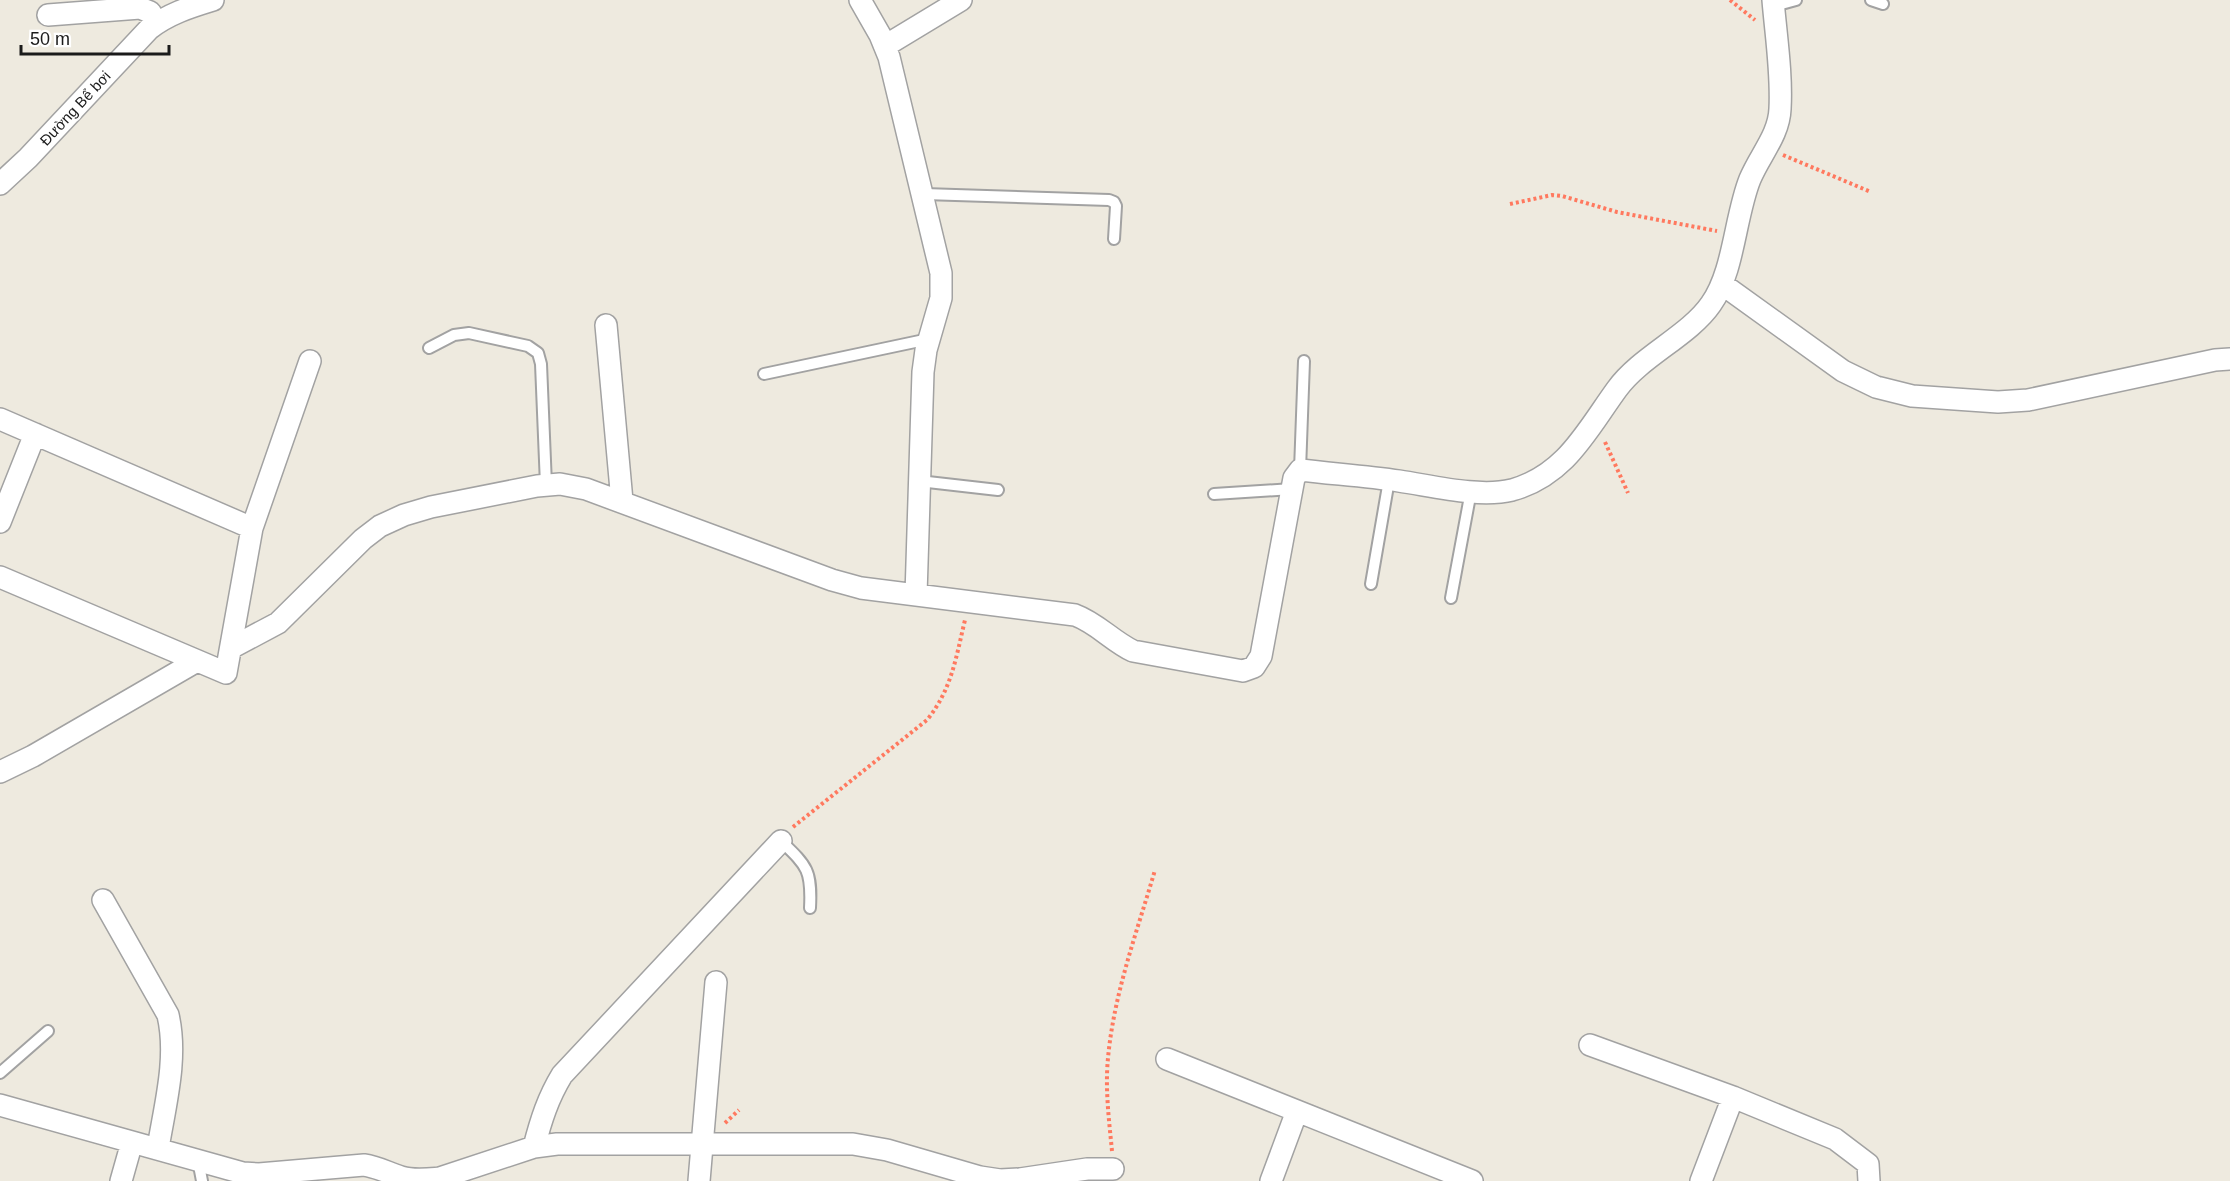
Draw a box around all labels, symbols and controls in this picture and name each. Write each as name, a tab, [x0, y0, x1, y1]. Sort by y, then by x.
scale bar	[21, 18, 170, 56]
text: 50 m	[30, 29, 70, 49]
street label: Đường Bể bơi	[36, 67, 114, 149]

